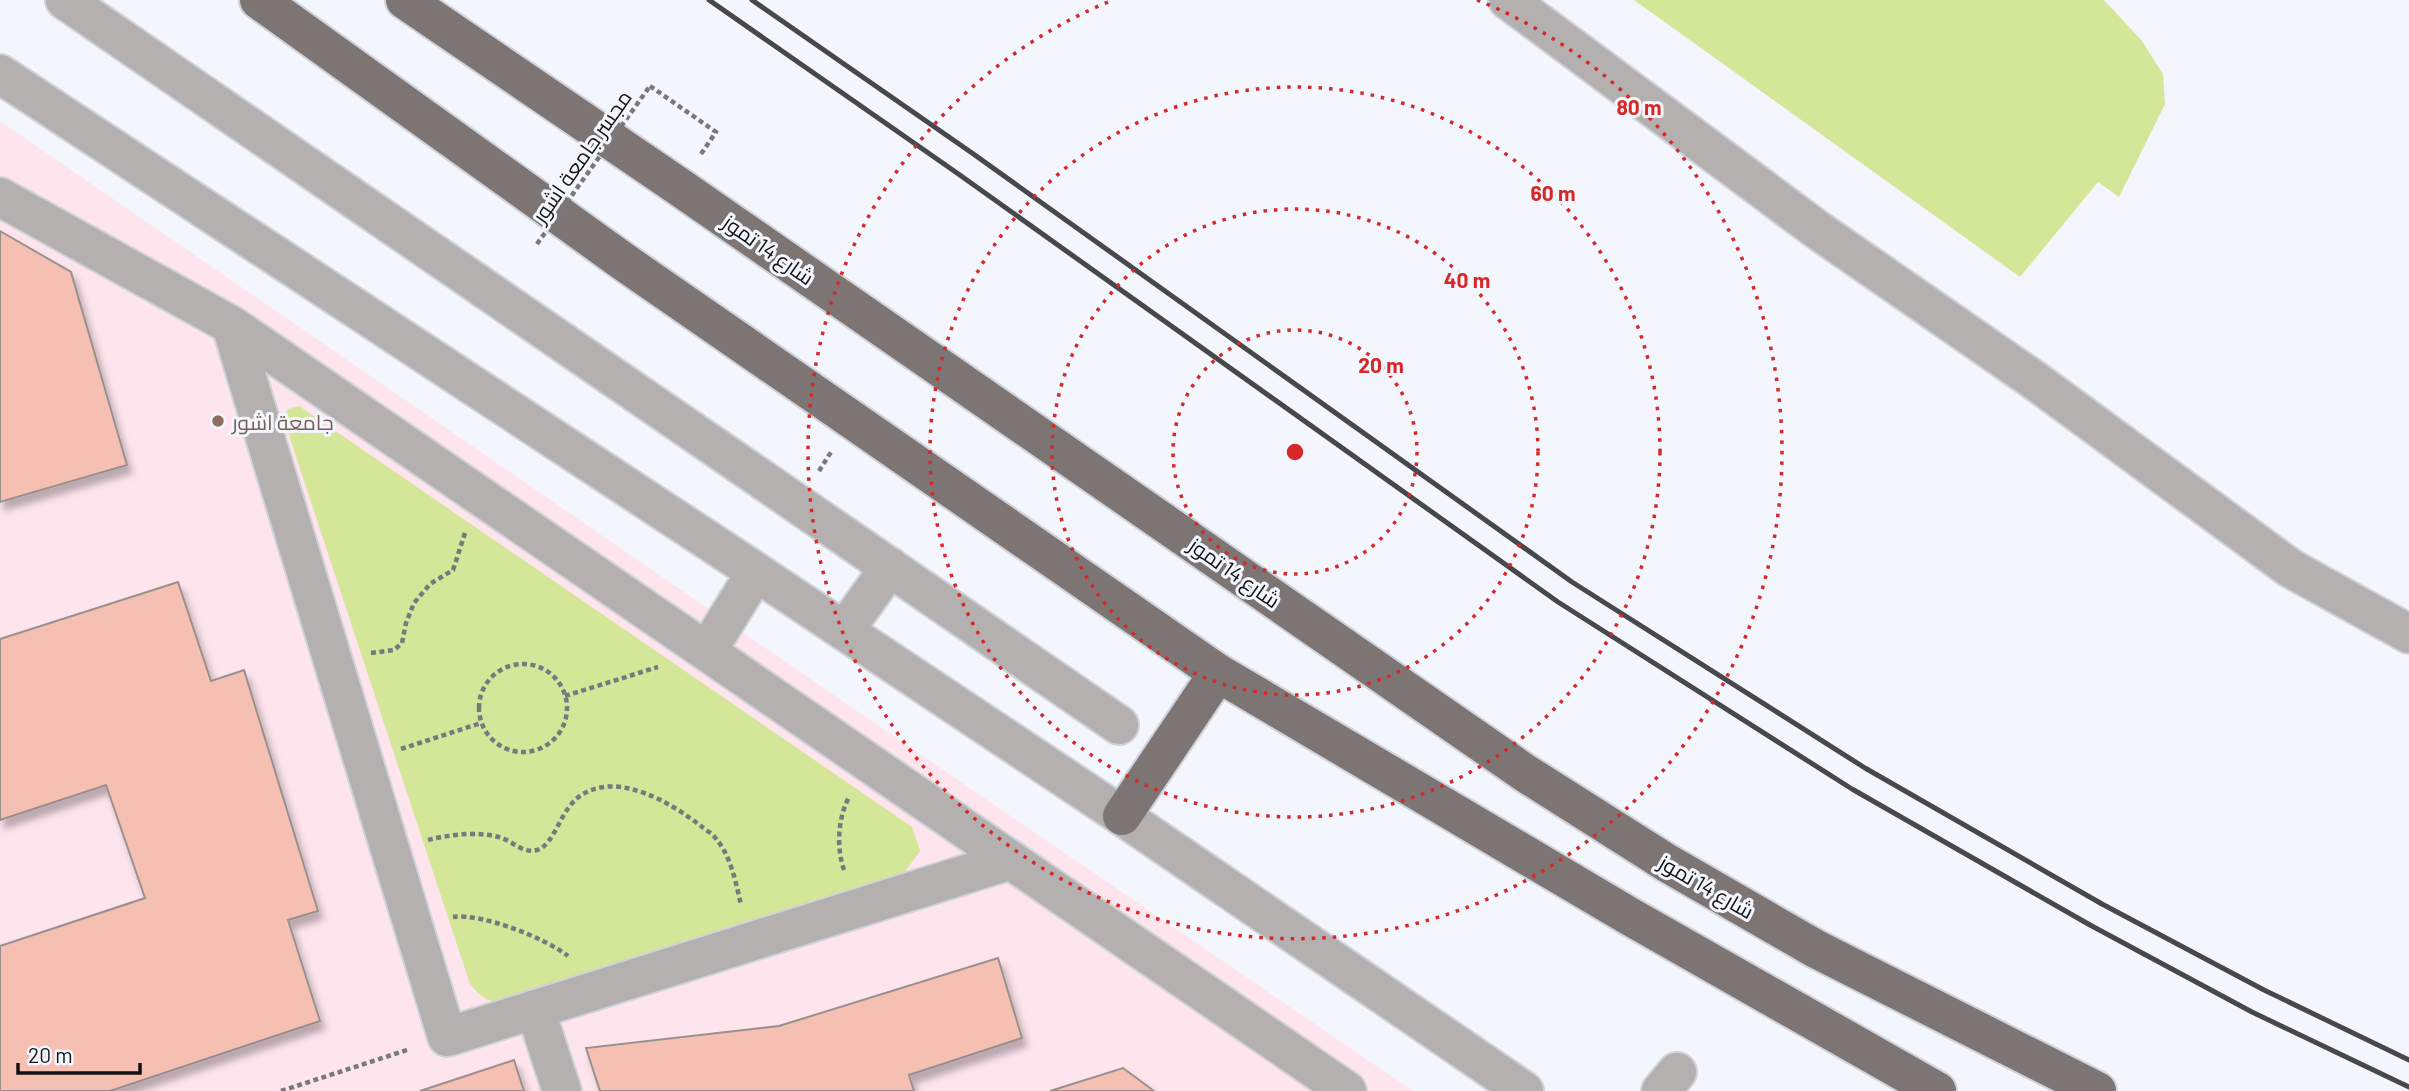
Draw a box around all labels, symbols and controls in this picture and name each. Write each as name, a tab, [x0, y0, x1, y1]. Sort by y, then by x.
street label: مجسر جامعة اشور	[525, 85, 637, 228]
text: 80 m	[1616, 94, 1662, 119]
text: 60 m	[1531, 180, 1575, 205]
street label: شارع 14 تموز	[716, 208, 819, 292]
text: 40 m	[1444, 267, 1490, 292]
text: 20 m	[1358, 352, 1404, 377]
place label: جامعة اشور	[231, 409, 334, 435]
marker: جامعة اشور	[210, 413, 226, 429]
centre of rings	[1283, 440, 1307, 464]
street label: شارع 14 تموز	[1182, 531, 1285, 615]
street label: شارع 14 تموز	[1653, 848, 1759, 926]
scale bar	[18, 1032, 140, 1076]
text: 20 m	[28, 1042, 73, 1067]

